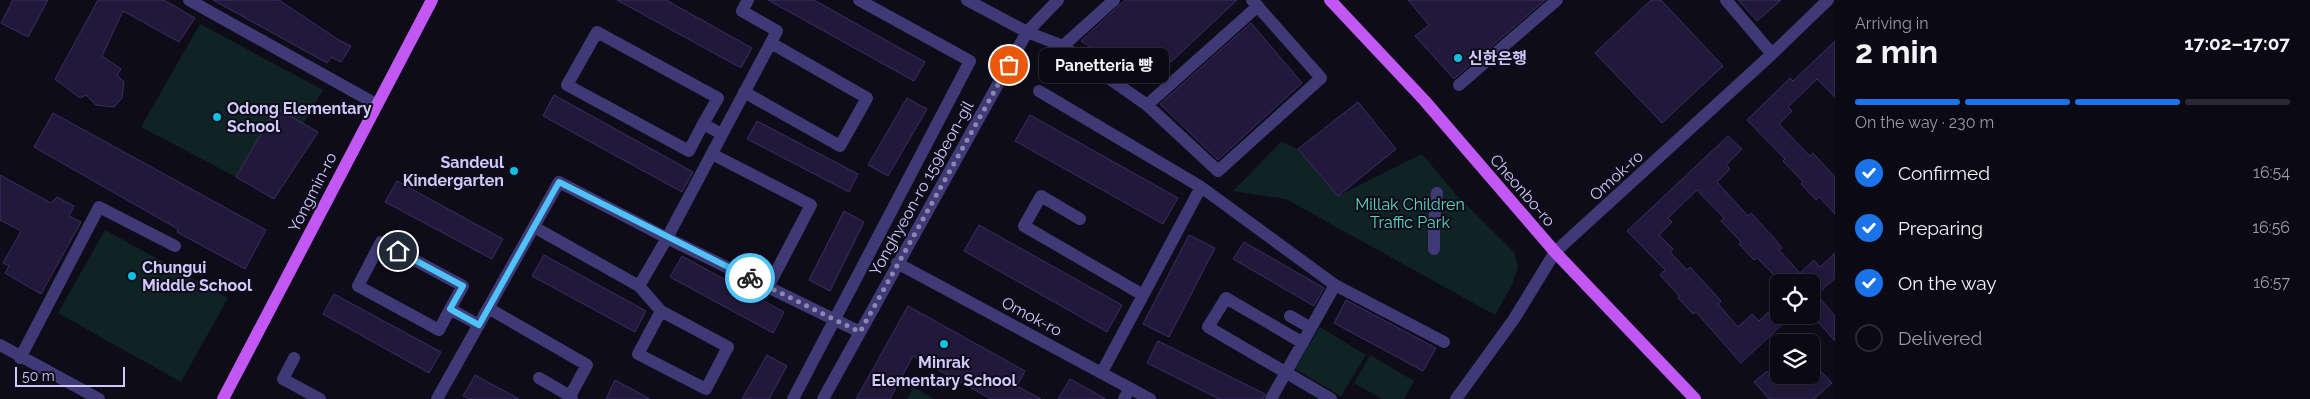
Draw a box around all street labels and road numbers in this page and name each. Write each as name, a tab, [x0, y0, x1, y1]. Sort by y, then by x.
street label: Yonghyeon-ro 159beon-gil	[865, 97, 978, 279]
street label: Omok-ro	[1586, 146, 1647, 204]
street label: Yongmin-ro	[284, 149, 341, 235]
street label: Cheonbo-ro	[1486, 150, 1559, 230]
street label: Omok-ro	[998, 293, 1065, 340]

